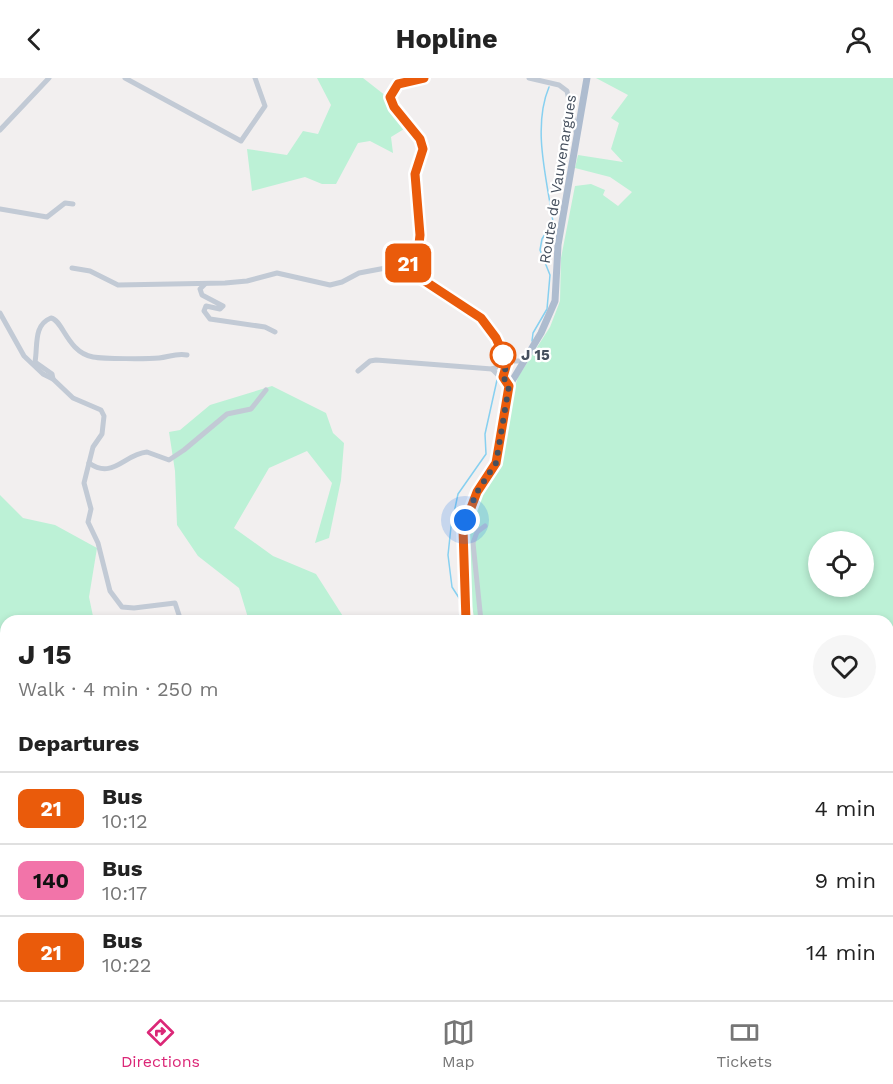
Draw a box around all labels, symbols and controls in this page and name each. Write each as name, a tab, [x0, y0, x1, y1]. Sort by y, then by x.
icon: back	[18, 23, 51, 56]
text: Hopline	[395, 23, 498, 55]
icon: person	[842, 23, 875, 56]
street label: Route de Vauvenargues	[536, 93, 580, 265]
line badge: 21	[381, 244, 435, 282]
text: 21	[397, 251, 419, 276]
marker: J 15	[490, 342, 516, 368]
place label: J 15	[521, 346, 550, 364]
your location	[450, 505, 480, 535]
map controls	[808, 531, 874, 597]
button: locate	[808, 531, 874, 597]
button: heart	[813, 635, 876, 698]
text: J 15	[18, 638, 71, 671]
text: Walk · 4 min · 250 m	[18, 677, 219, 701]
text: Departures	[18, 731, 139, 756]
text: Bus	[102, 784, 142, 809]
text: 21	[40, 796, 62, 821]
text: 4 min	[815, 796, 876, 821]
text: 10:12	[102, 809, 148, 833]
text: Bus	[102, 856, 142, 881]
text: 140	[33, 868, 69, 893]
text: 9 min	[814, 868, 876, 893]
text: 10:17	[102, 881, 147, 905]
text: Bus	[102, 928, 142, 953]
text: 21	[40, 940, 62, 965]
text: 14 min	[806, 940, 876, 965]
text: 10:22	[102, 953, 151, 977]
tab: Directions	[121, 1016, 200, 1071]
tab: Map	[442, 1016, 475, 1071]
tab: Tickets	[717, 1016, 772, 1071]

